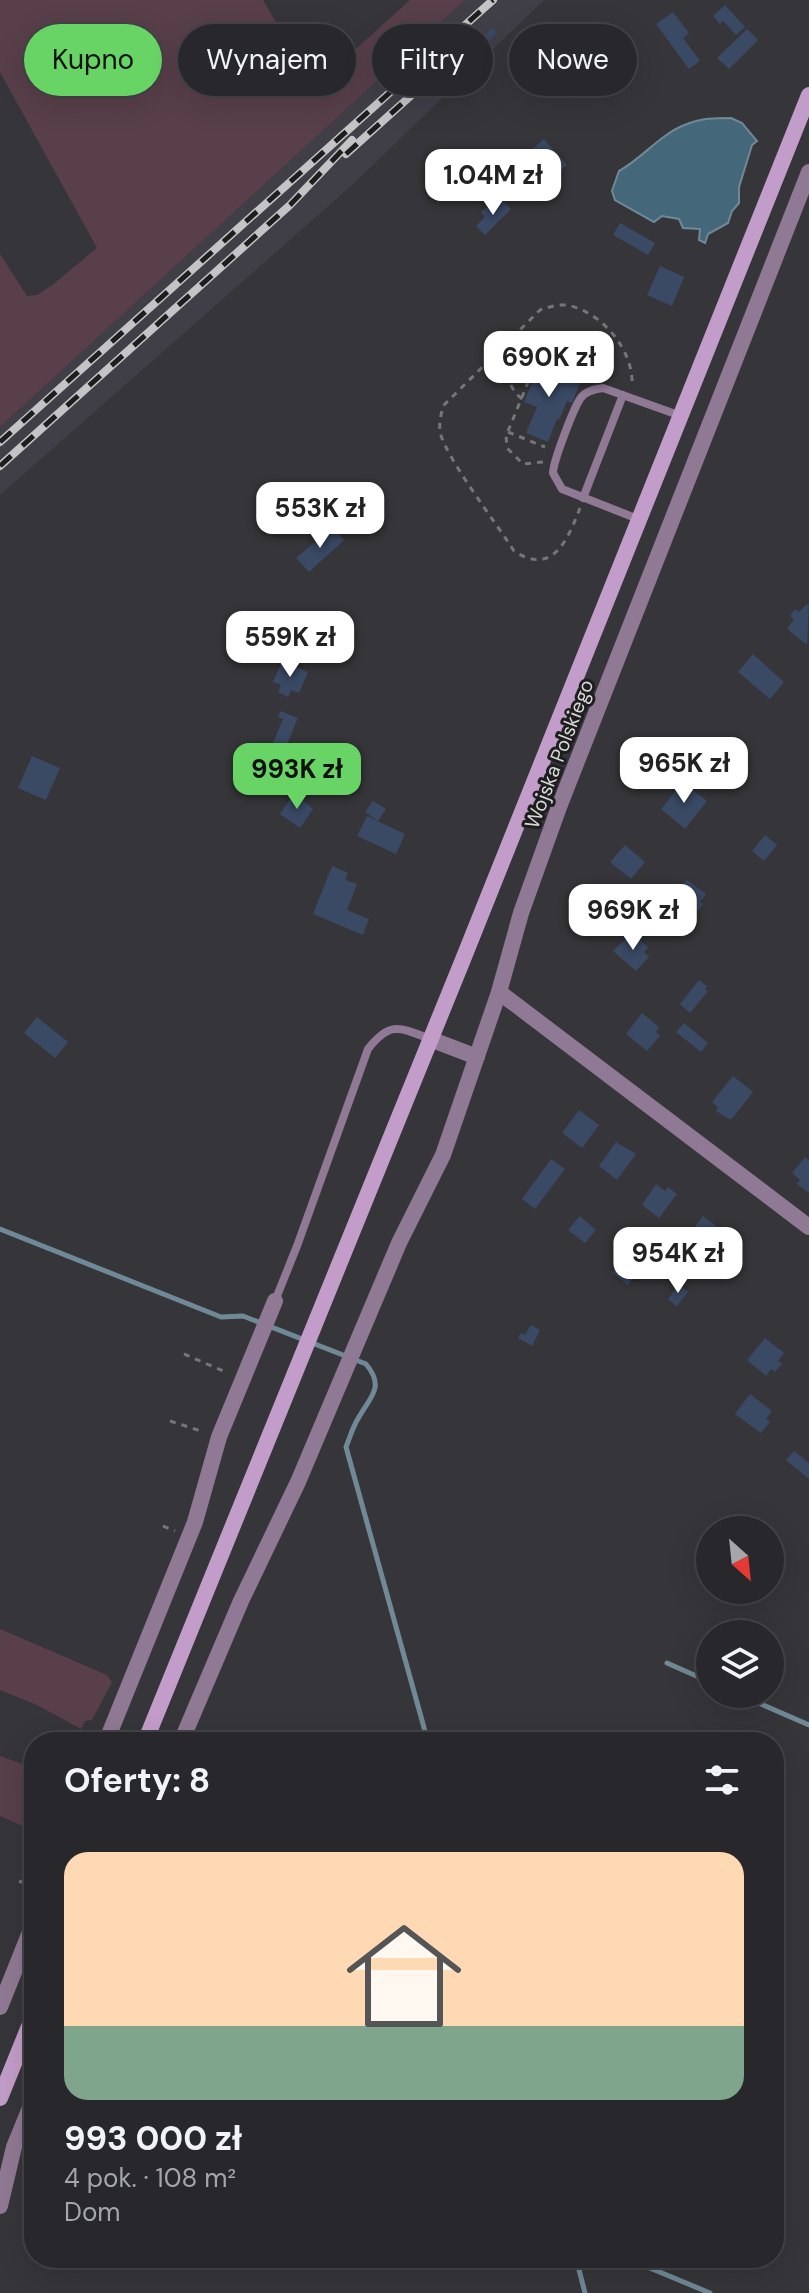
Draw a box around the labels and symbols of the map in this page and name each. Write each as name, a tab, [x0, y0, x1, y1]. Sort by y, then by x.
pin: 1.04M zł	[410, 149, 576, 217]
pin: 690K zł	[475, 331, 623, 399]
pin: 553K zł	[246, 482, 394, 550]
pin: 559K zł	[216, 611, 364, 679]
street label: Wojska Polskiego	[519, 676, 599, 832]
pin: 965K zł	[610, 737, 758, 805]
pin: 993K zł	[223, 743, 371, 811]
pin: 969K zł	[559, 884, 707, 952]
pin: 954K zł	[604, 1227, 752, 1295]
north arrow	[696, 1516, 784, 1604]

